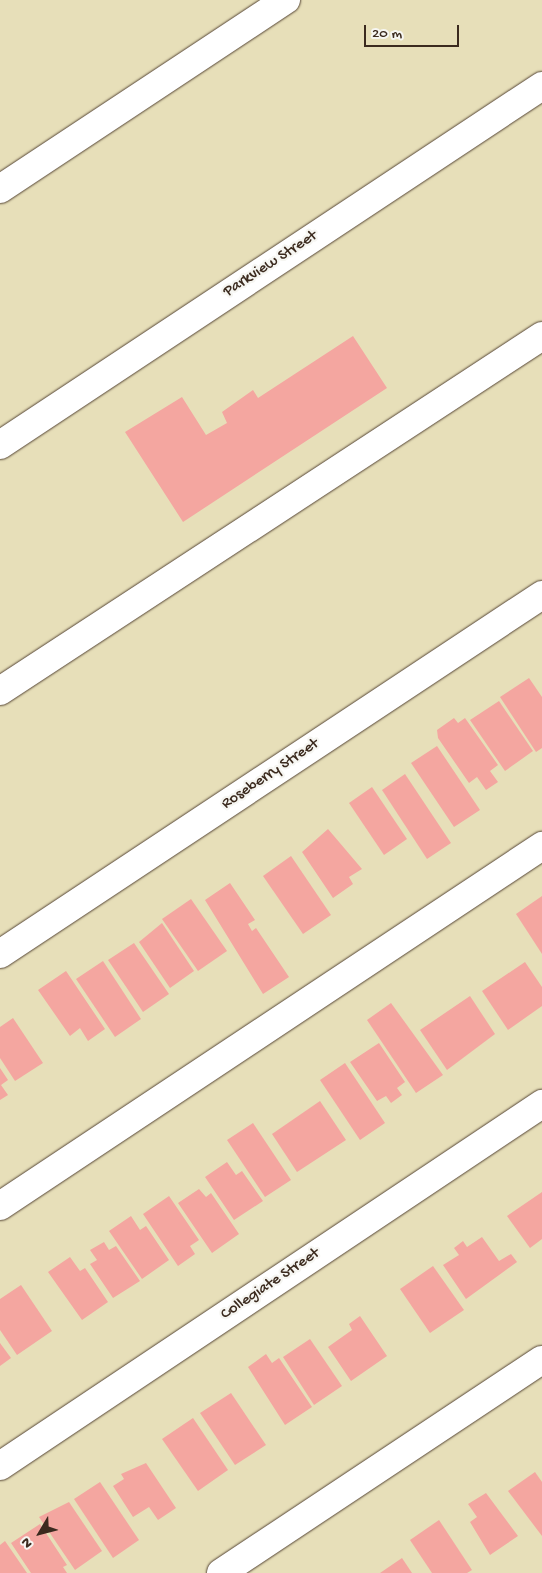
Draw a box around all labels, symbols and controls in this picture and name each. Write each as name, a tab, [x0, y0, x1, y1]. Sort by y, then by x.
scale bar	[367, 15, 462, 47]
text: 20 m	[372, 25, 402, 43]
street label: Parkview Street	[220, 227, 322, 303]
street label: Roseberry Street	[219, 735, 323, 815]
street label: Collegiate Street	[218, 1245, 324, 1325]
north arrow	[15, 1508, 65, 1558]
text: N	[18, 1534, 37, 1551]

